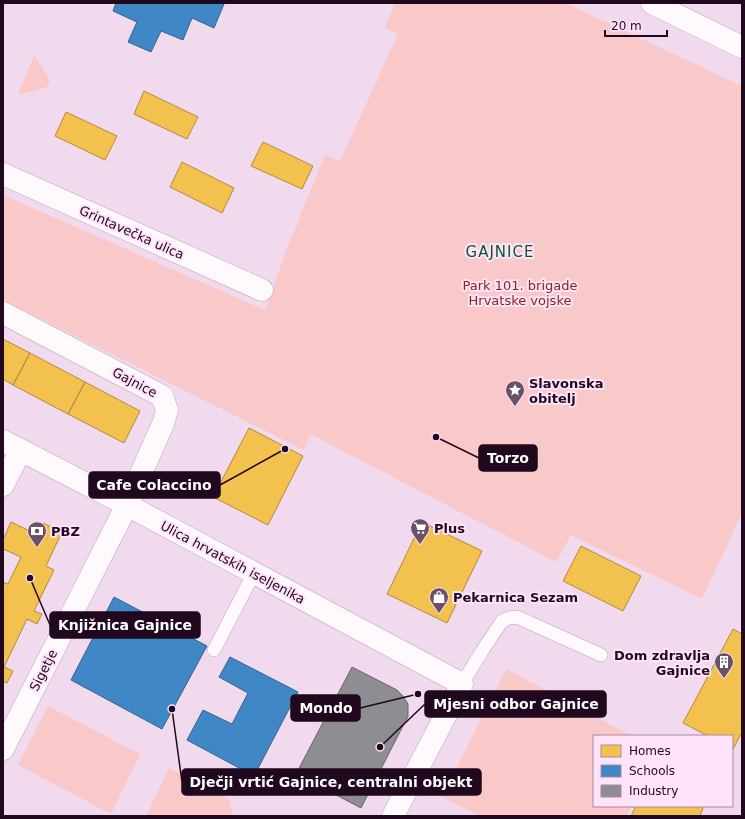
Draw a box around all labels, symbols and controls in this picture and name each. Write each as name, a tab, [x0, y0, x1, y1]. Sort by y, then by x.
scale bar	[605, 12, 667, 38]
text: 20 m	[611, 19, 642, 33]
street label: Grintavečka ulica	[77, 203, 187, 262]
district label: GAJNICE	[466, 243, 534, 261]
park label: Park 101. brigade Hrvatske vojske	[463, 278, 577, 308]
street label: Gajnice	[110, 364, 160, 400]
place label: Slavonska obitelj	[529, 376, 603, 406]
place icon: Slavonska obitelj	[504, 379, 526, 407]
callout: Torzo	[479, 445, 537, 471]
text: Torzo	[487, 450, 529, 466]
callout: Cafe Colaccino	[89, 472, 220, 498]
text: Cafe Colaccino	[96, 477, 212, 493]
supermarket icon: Plus	[409, 517, 431, 545]
street label: Ulica hrvatskih iseljenika	[158, 518, 308, 607]
bank icon: PBZ	[26, 520, 48, 548]
place label: Plus	[434, 521, 465, 536]
place label: PBZ	[51, 524, 80, 539]
shop icon: Pekarnica Sezam	[428, 586, 450, 614]
place label: Pekarnica Sezam	[453, 590, 578, 605]
callout: Knjižnica Gajnice	[50, 612, 200, 638]
text: Knjižnica Gajnice	[58, 617, 192, 633]
street label: Sigetje	[27, 647, 60, 694]
place label: Dom zdravlja Gajnice	[614, 648, 710, 678]
building icon: Dom zdravlja Gajnice	[713, 651, 735, 679]
callout: Mjesni odbor Gajnice	[425, 691, 606, 717]
callout: Mondo	[291, 695, 360, 721]
text: Mjesni odbor Gajnice	[433, 696, 599, 712]
text: Mondo	[299, 700, 353, 716]
legend	[593, 735, 733, 807]
text: Homes	[629, 744, 671, 758]
text: Schools	[629, 764, 675, 778]
callout: Dječji vrtić Gajnice, centralni objekt	[182, 769, 481, 795]
text: Dječji vrtić Gajnice, centralni objekt	[189, 774, 473, 790]
text: Industry	[629, 784, 678, 798]

